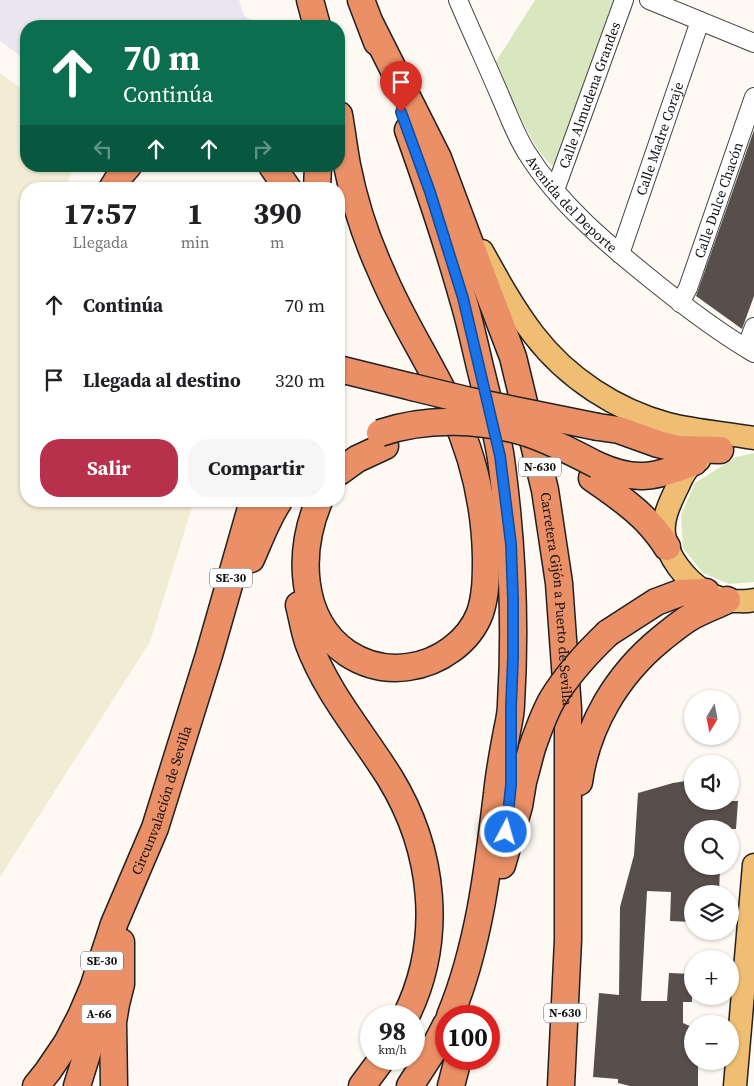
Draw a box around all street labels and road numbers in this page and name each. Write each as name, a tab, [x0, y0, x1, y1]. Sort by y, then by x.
street label: Calle Almudena Grandes	[554, 19, 625, 171]
street label: Calle Madre Coraje	[631, 79, 688, 198]
street label: Calle Dulce Chacón	[689, 139, 748, 261]
street label: Avenida del Deporte	[521, 152, 622, 257]
road number: N-630	[519, 458, 561, 477]
street label: Carretera Gijón a Puerto de Sevilla	[535, 491, 578, 707]
road number: SE-30	[210, 568, 252, 588]
street label: Circunvalación de Sevilla	[126, 722, 197, 878]
road number: SE-30	[81, 951, 123, 970]
road number: A-66	[82, 1004, 116, 1024]
road number: N-630	[544, 1004, 586, 1022]

